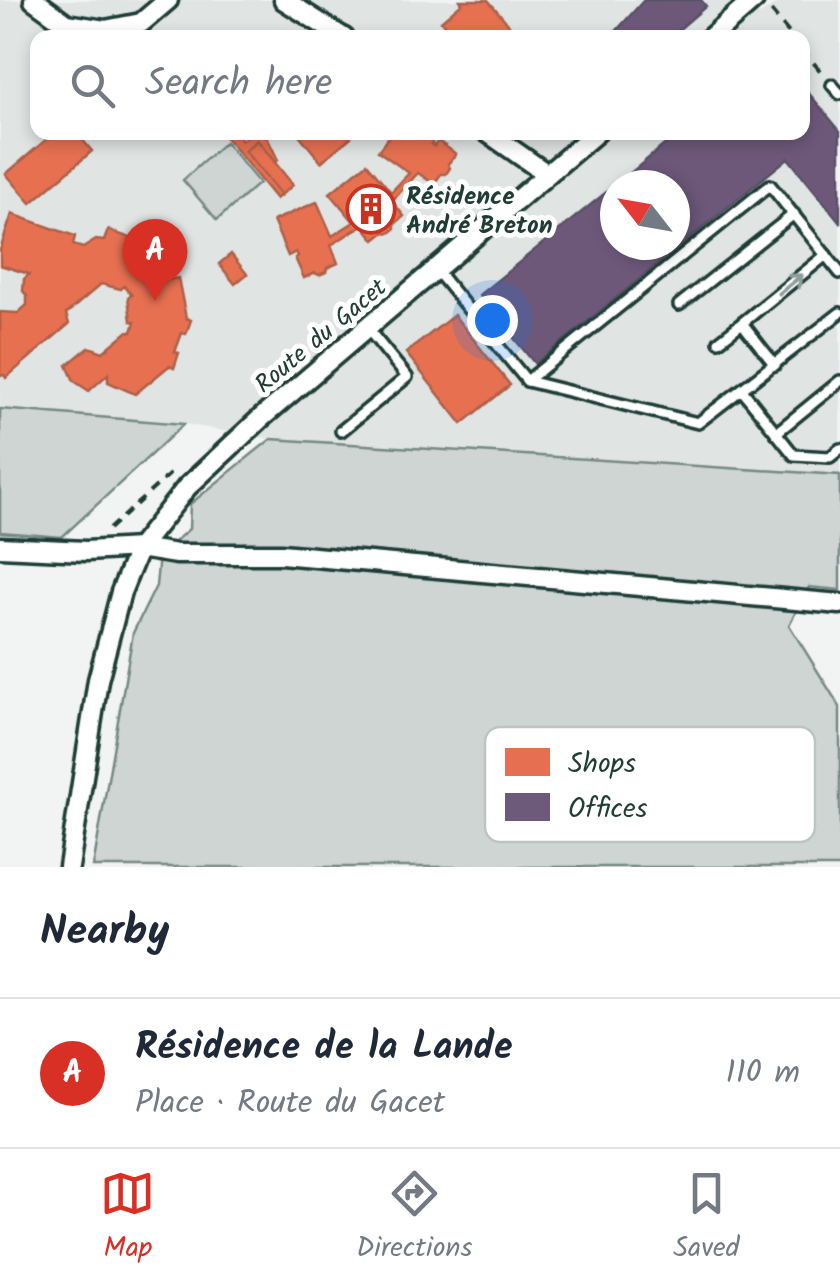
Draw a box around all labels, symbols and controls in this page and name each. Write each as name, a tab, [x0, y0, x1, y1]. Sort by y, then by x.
search box	[30, 30, 810, 140]
text: Search here	[145, 55, 332, 115]
icon: search	[65, 58, 120, 113]
north arrow	[600, 170, 690, 260]
place label: Résidence André Breton	[406, 177, 553, 246]
building icon: Résidence André Breton	[345, 183, 397, 235]
pin: A	[122, 218, 188, 301]
street label: Route du Gacet	[246, 269, 397, 404]
one-way arrow	[777, 273, 803, 295]
your location	[467, 295, 518, 346]
legend	[485, 727, 815, 842]
text: Shops	[568, 742, 636, 787]
text: Offices	[568, 787, 648, 832]
text: Nearby	[40, 899, 169, 966]
text: Résidence de la Lande	[135, 1018, 513, 1078]
text: A	[62, 1048, 83, 1099]
text: 110 m	[726, 1048, 800, 1099]
text: Place · Route du Gacet	[135, 1078, 445, 1129]
tab: Map	[100, 1166, 155, 1271]
tab: Directions	[356, 1166, 472, 1271]
tab: Saved	[673, 1166, 740, 1271]

